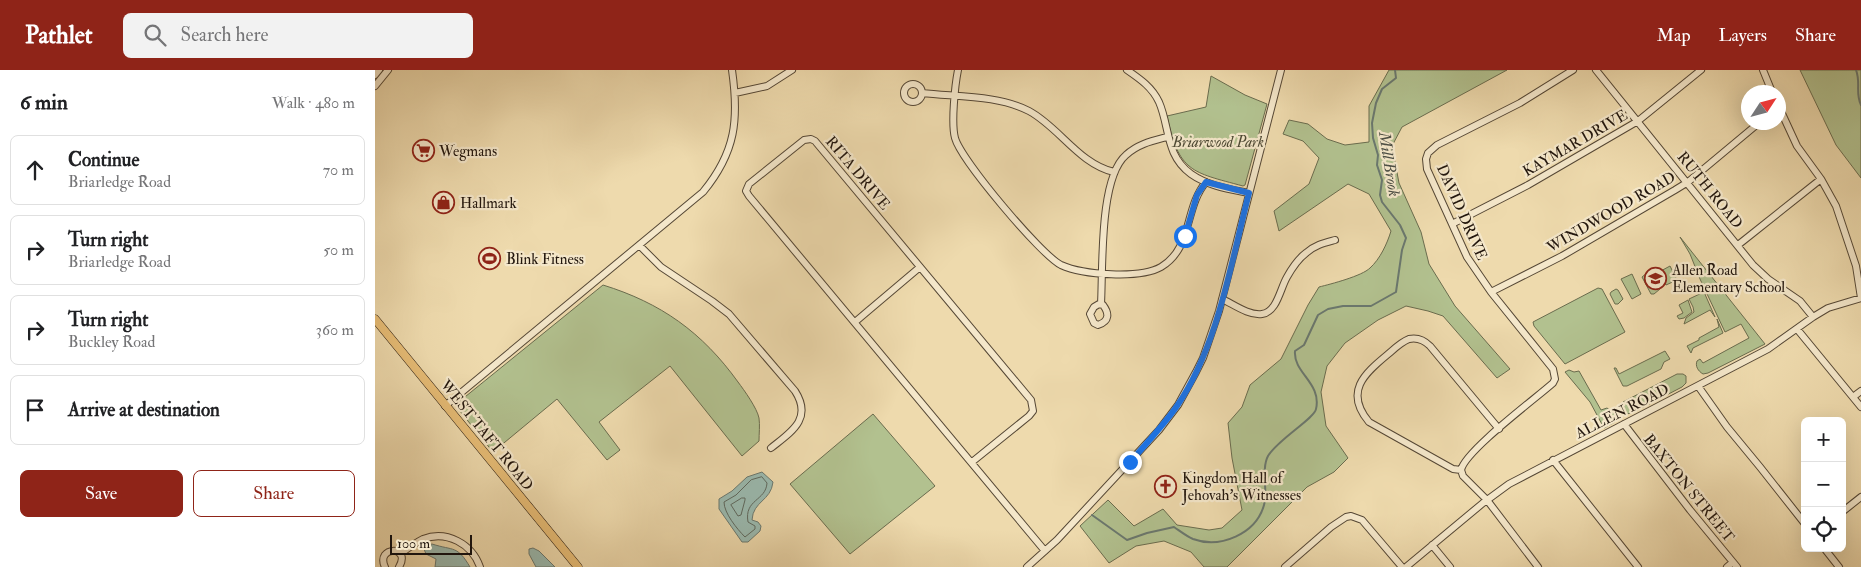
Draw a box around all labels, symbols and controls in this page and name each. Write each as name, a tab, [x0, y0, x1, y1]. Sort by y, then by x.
search box	[123, 13, 473, 58]
text: Pathlet	[25, 20, 93, 51]
icon: search	[141, 21, 169, 49]
text: Search here	[181, 23, 268, 47]
text: Map	[1657, 24, 1691, 47]
text: Layers	[1719, 24, 1767, 47]
text: Share	[1795, 24, 1836, 47]
north arrow	[1741, 85, 1786, 130]
text: 6 min	[20, 89, 68, 116]
text: Walk · 480 m	[272, 93, 355, 113]
street label: KAYMAR DRIVE	[1519, 106, 1631, 181]
water label: Mill Brook	[1374, 129, 1404, 198]
street label: RITA DRIVE	[821, 133, 894, 214]
park label: Briarwood Park	[1171, 133, 1264, 152]
supermarket icon: Wegmans	[411, 139, 435, 163]
place label: Wegmans	[438, 142, 497, 161]
text: Continue	[68, 148, 139, 172]
street label: RUTH ROAD	[1673, 148, 1746, 233]
icon: ahead	[21, 156, 49, 184]
text: 70 m	[323, 160, 354, 180]
street label: DAVID DRIVE	[1432, 161, 1491, 263]
street label: WINDWOOD ROAD	[1543, 168, 1679, 258]
text: Briarledge Road	[68, 172, 171, 192]
shop icon: Hallmark	[432, 191, 456, 215]
place label: Hallmark	[460, 194, 517, 213]
route start	[1174, 225, 1197, 248]
text: Turn right	[68, 228, 148, 252]
icon: right	[21, 236, 49, 264]
text: 50 m	[323, 240, 354, 260]
sports icon: Blink Fitness	[478, 247, 502, 271]
place label: Blink Fitness	[506, 250, 584, 269]
text: Briarledge Road	[68, 252, 171, 272]
place label: Allen Road Elementary School	[1671, 261, 1785, 297]
school or university icon: Allen Road Elementary School	[1644, 267, 1668, 291]
text: Turn right	[68, 308, 148, 332]
icon: right	[21, 316, 49, 344]
text: 360 m	[316, 320, 354, 340]
text: Buckley Road	[68, 332, 155, 352]
street label: WEST TAFT ROAD	[435, 375, 537, 495]
street label: ALLEN ROAD	[1571, 380, 1672, 444]
icon: arrive	[21, 396, 49, 424]
text: Arrive at destination	[68, 398, 220, 422]
map controls	[1801, 417, 1846, 552]
button: +	[1801, 417, 1846, 462]
street label: BAXTON STREET	[1639, 430, 1738, 546]
route end	[1119, 451, 1142, 474]
button: −	[1801, 462, 1846, 507]
place label: Kingdom Hall of Jehovah’s Witnesses	[1181, 469, 1301, 506]
button: Save	[20, 470, 183, 517]
button: Share	[193, 470, 355, 517]
church icon: Kingdom Hall of Jehovah’s Witnesses	[1154, 475, 1178, 499]
button: locate	[1801, 507, 1846, 552]
scale bar	[390, 532, 473, 555]
text: 100 m	[397, 535, 430, 552]

